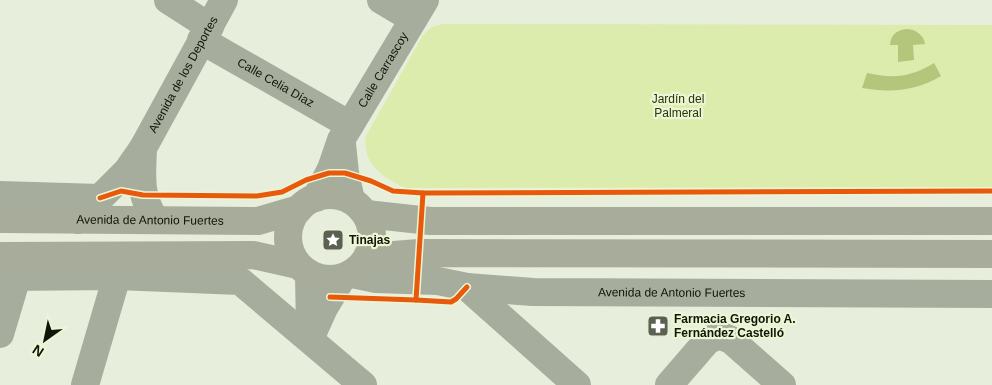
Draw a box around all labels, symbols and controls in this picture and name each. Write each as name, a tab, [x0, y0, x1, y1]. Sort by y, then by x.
street label: Avenida de los Deportes	[146, 14, 221, 135]
street label: Calle Carrascoy	[355, 30, 411, 110]
street label: Calle Celia Díaz	[235, 55, 317, 110]
park label: Jardín del Palmeral	[652, 92, 704, 120]
street label: Avenida de Antonio Fuertes	[76, 213, 224, 228]
place icon: Tinajas	[321, 228, 345, 252]
place label: Tinajas	[349, 233, 390, 247]
street label: Avenida de Antonio Fuertes	[598, 285, 745, 300]
place label: Farmacia Gregorio A. Fernández Castelló	[674, 312, 796, 340]
pharmacy icon: Farmacia Gregorio A. Fernández Castelló	[646, 314, 670, 338]
north arrow	[20, 315, 70, 365]
text: N	[29, 341, 47, 360]

